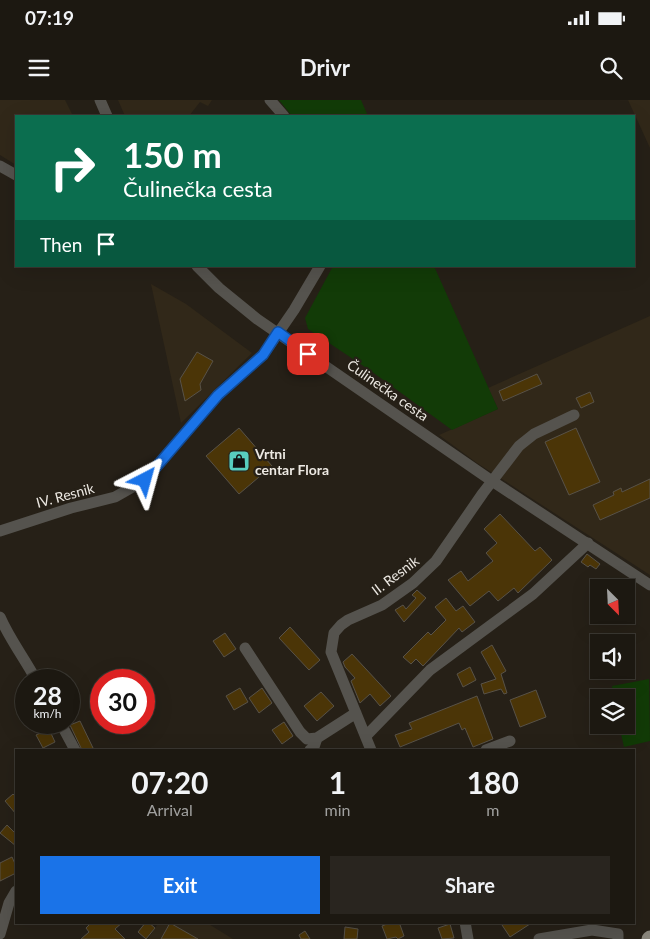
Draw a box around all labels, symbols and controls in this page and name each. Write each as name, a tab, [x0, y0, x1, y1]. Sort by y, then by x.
text: 07:19	[25, 6, 74, 29]
icon: menu	[25, 54, 53, 82]
text: Drivr	[300, 54, 350, 81]
icon: search	[597, 54, 625, 82]
text: 150 m	[123, 133, 222, 175]
icon: right	[40, 135, 105, 200]
text: Čulinečka cesta	[123, 175, 273, 202]
icon: arrive	[92, 230, 120, 258]
text: Then	[40, 233, 82, 256]
pin	[287, 333, 329, 375]
icon: arrive	[294, 340, 322, 368]
street label: Čulinečka cesta	[344, 356, 432, 424]
place label: Vrtni centar Flora	[254, 445, 329, 478]
shop icon: Vrtni centar Flora	[227, 449, 251, 473]
position arrow	[118, 453, 170, 505]
street label: IV. Resnik	[34, 479, 97, 511]
street label: II. Resnik	[368, 551, 423, 598]
north arrow	[590, 579, 635, 624]
map controls	[590, 579, 635, 734]
button: sound	[590, 634, 635, 679]
speed limit sign: 30	[90, 669, 155, 734]
text: 28	[33, 680, 62, 710]
button: layers	[590, 689, 635, 734]
text: km/h	[33, 706, 62, 721]
text: 07:20	[131, 764, 208, 800]
text: 1	[329, 764, 346, 800]
text: 180	[467, 764, 519, 800]
text: Arrival	[147, 800, 193, 819]
text: min	[325, 800, 351, 819]
text: m	[486, 800, 499, 819]
button: Exit	[40, 856, 320, 914]
button: Share	[330, 856, 610, 914]

